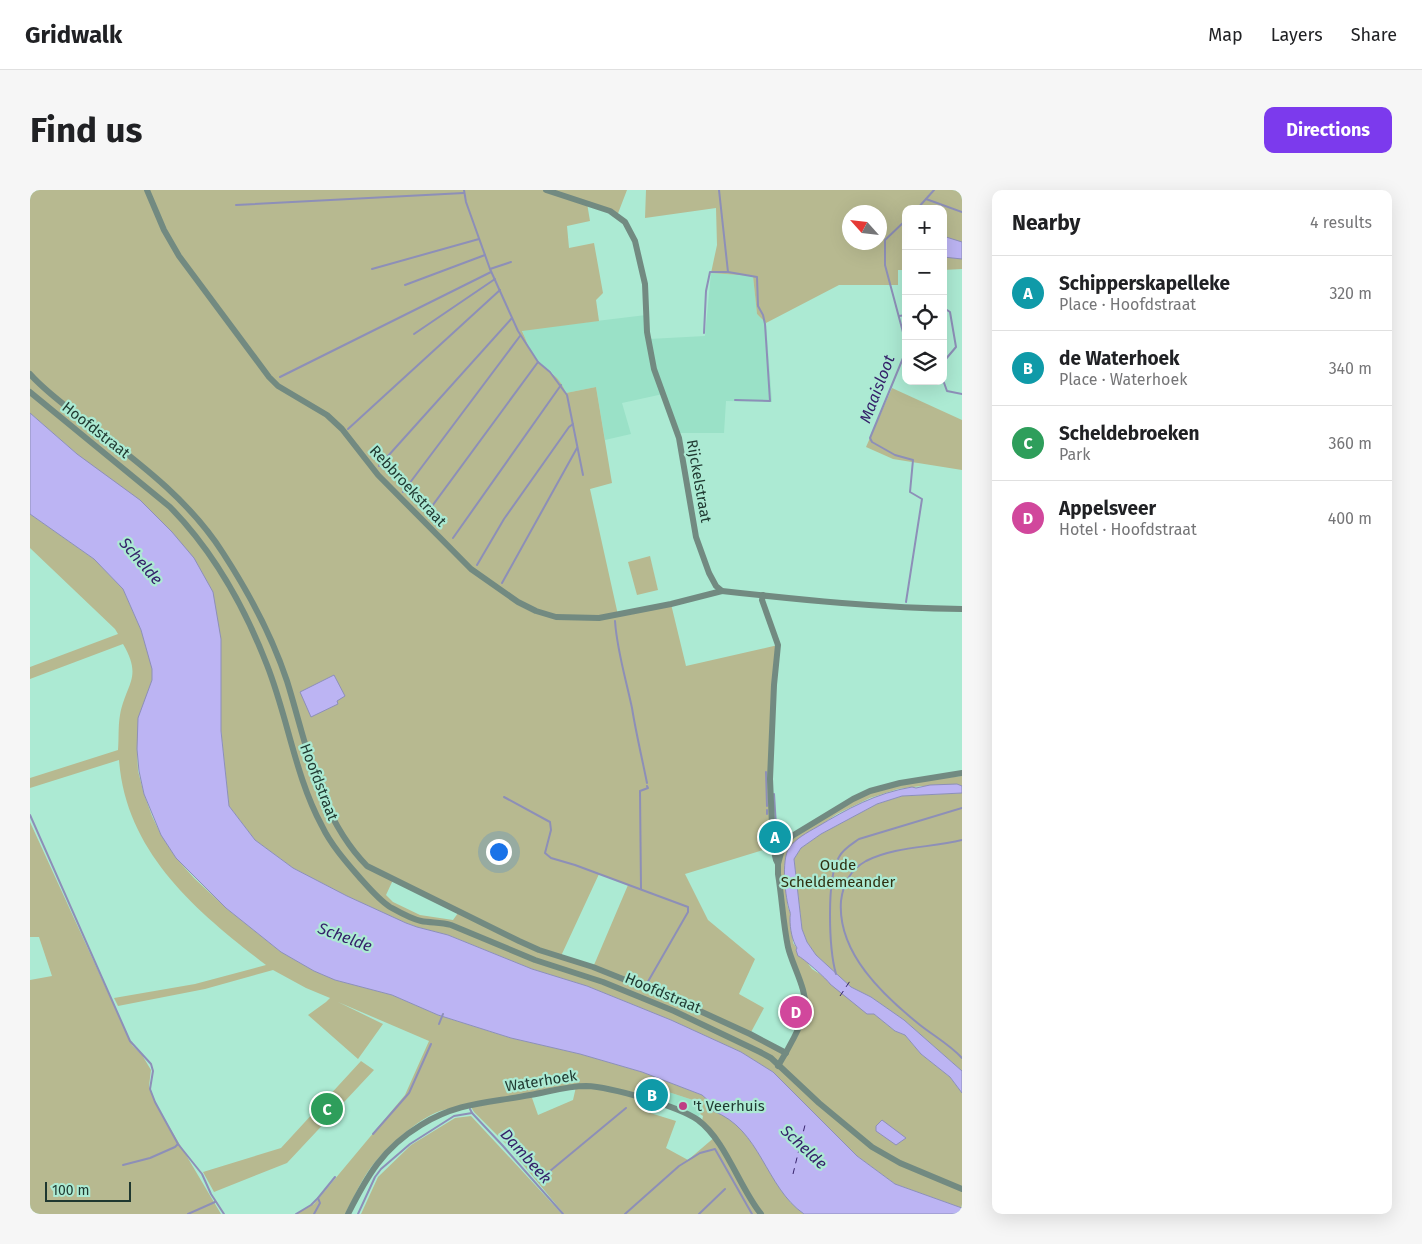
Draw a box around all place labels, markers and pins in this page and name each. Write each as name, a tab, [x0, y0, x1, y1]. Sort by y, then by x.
pin: A	[759, 818, 791, 856]
pin: D	[780, 993, 812, 1031]
pin: B	[636, 1076, 668, 1114]
pin: C	[311, 1090, 343, 1128]
place label: 't Veerhuis	[693, 1097, 765, 1115]
marker: 't Veerhuis	[677, 1100, 689, 1112]

